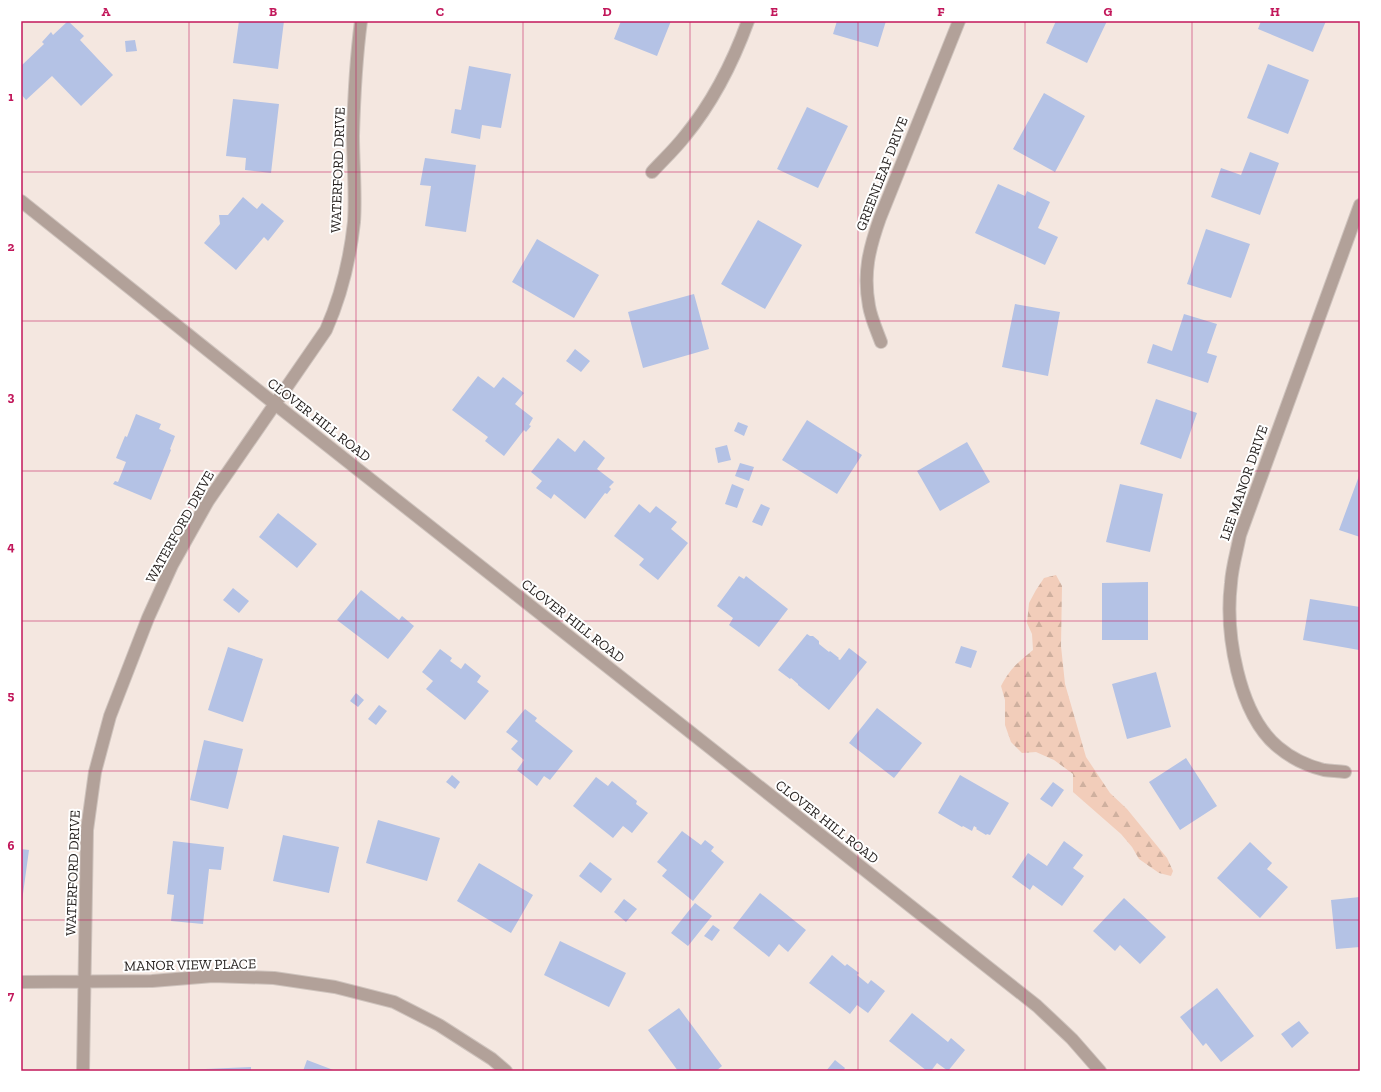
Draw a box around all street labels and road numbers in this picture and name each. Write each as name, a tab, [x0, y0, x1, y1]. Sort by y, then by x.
street label: WATERFORD DRIVE	[327, 107, 349, 233]
street label: GREENLEAF DRIVE	[852, 115, 912, 233]
street label: CLOVER HILL ROAD	[264, 374, 374, 466]
street label: LEE MANOR DRIVE	[1216, 423, 1272, 543]
street label: WATERFORD DRIVE	[142, 468, 218, 586]
street label: CLOVER HILL ROAD	[518, 575, 628, 667]
street label: CLOVER HILL ROAD	[772, 776, 882, 868]
street label: WATERFORD DRIVE	[62, 810, 84, 936]
street label: MANOR VIEW PLACE	[124, 955, 256, 975]

